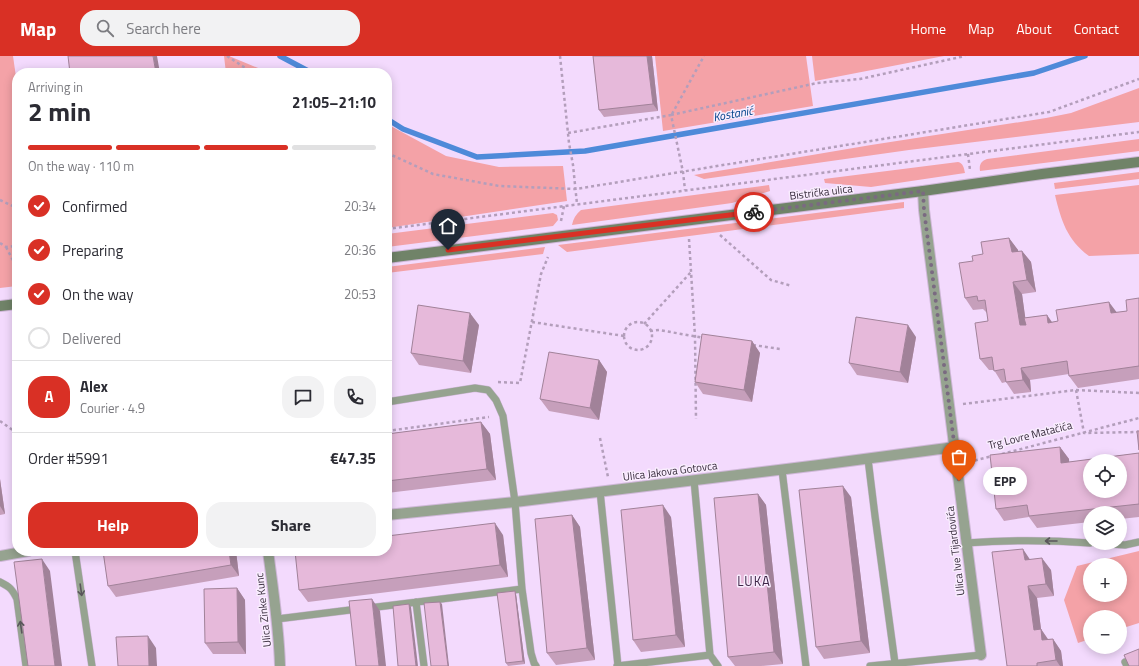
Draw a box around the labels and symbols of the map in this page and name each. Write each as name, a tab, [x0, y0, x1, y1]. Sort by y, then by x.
water label: Kostanić	[711, 100, 756, 126]
street label: Bistrička ulica	[789, 180, 854, 204]
courier	[734, 192, 774, 232]
pin	[431, 209, 465, 250]
street label: Trg Lovre Matačića	[986, 417, 1074, 453]
pin	[942, 440, 976, 481]
street label: Ulica Jakova Gotovca	[622, 457, 719, 485]
callout: EPP	[983, 467, 1027, 495]
street label: Ulica Ive Tijardovića	[942, 505, 968, 597]
one-way arrow	[1045, 537, 1058, 545]
district label: LUKA	[737, 571, 771, 591]
street label: Ulica Zinke Kunc	[251, 572, 275, 648]
one-way arrow	[77, 583, 85, 596]
one-way arrow	[17, 621, 25, 634]

